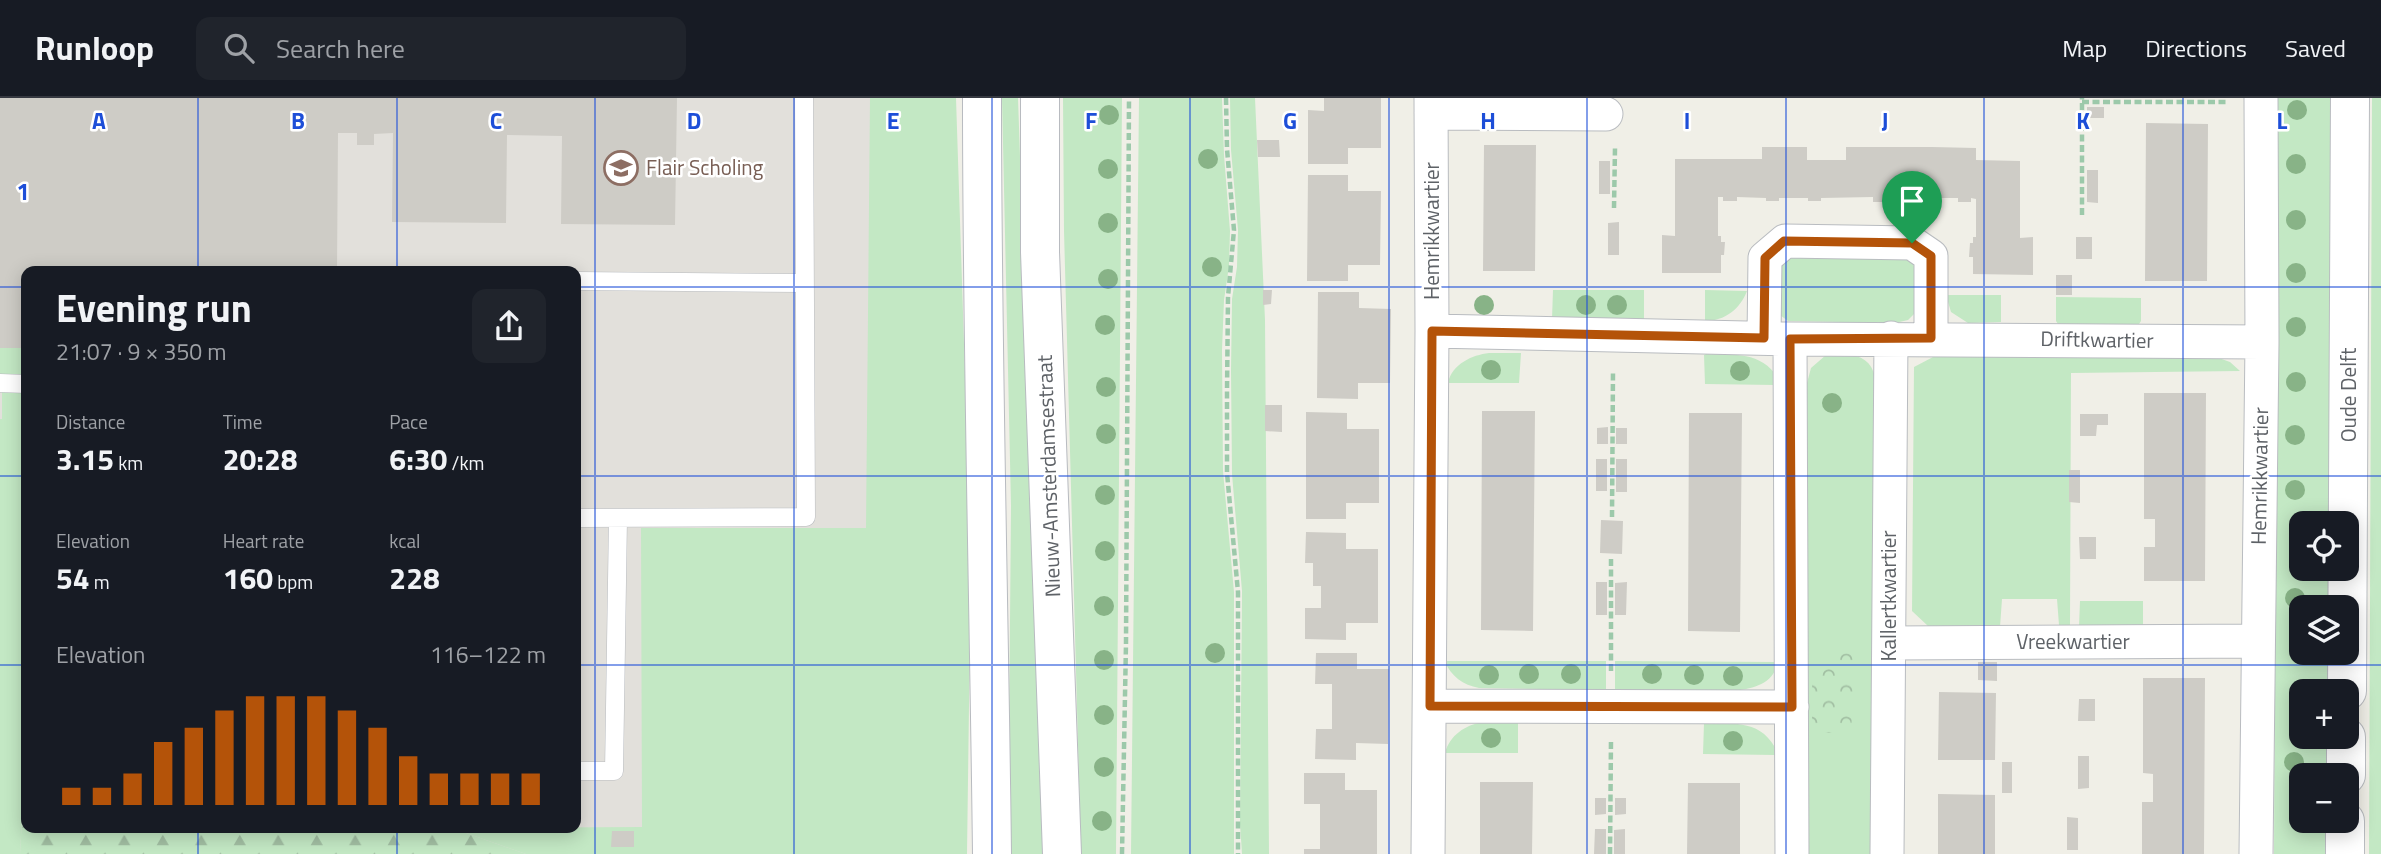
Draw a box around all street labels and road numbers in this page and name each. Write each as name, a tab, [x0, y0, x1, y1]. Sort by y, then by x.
street label: Hemrikkwartier	[1415, 162, 1447, 300]
street label: Driftkwartier	[2040, 322, 2154, 356]
street label: Oude Delft	[2332, 347, 2364, 442]
street label: Nieuw-Amsterdamsestraat	[1028, 354, 1068, 598]
street label: Hemrikkwartier	[2242, 407, 2276, 545]
street label: Kallertkwartier	[1872, 531, 1904, 662]
street label: Vreekwartier	[2016, 625, 2130, 657]

